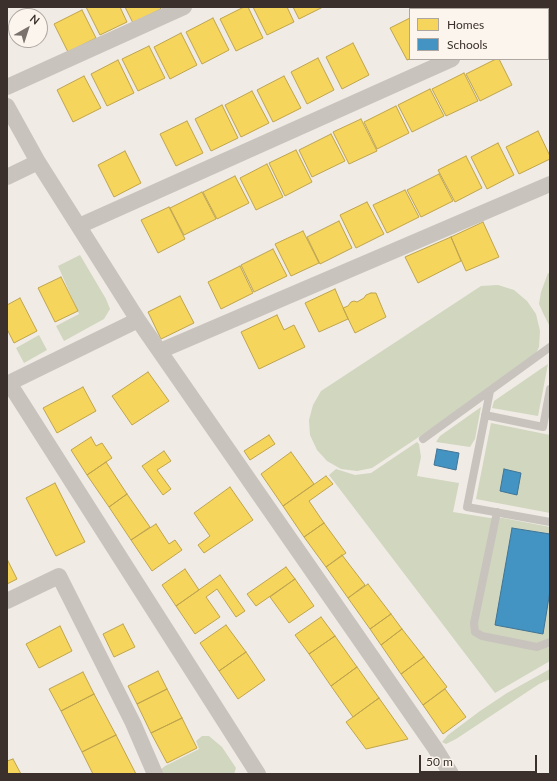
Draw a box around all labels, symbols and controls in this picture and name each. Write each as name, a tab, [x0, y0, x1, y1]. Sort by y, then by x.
north arrow	[8, 8, 48, 48]
legend	[409, 8, 549, 60]
text: N	[28, 11, 43, 27]
text: Homes	[447, 17, 484, 32]
text: Schools	[447, 37, 488, 52]
scale bar	[421, 747, 539, 773]
text: 50 m	[426, 754, 453, 769]

